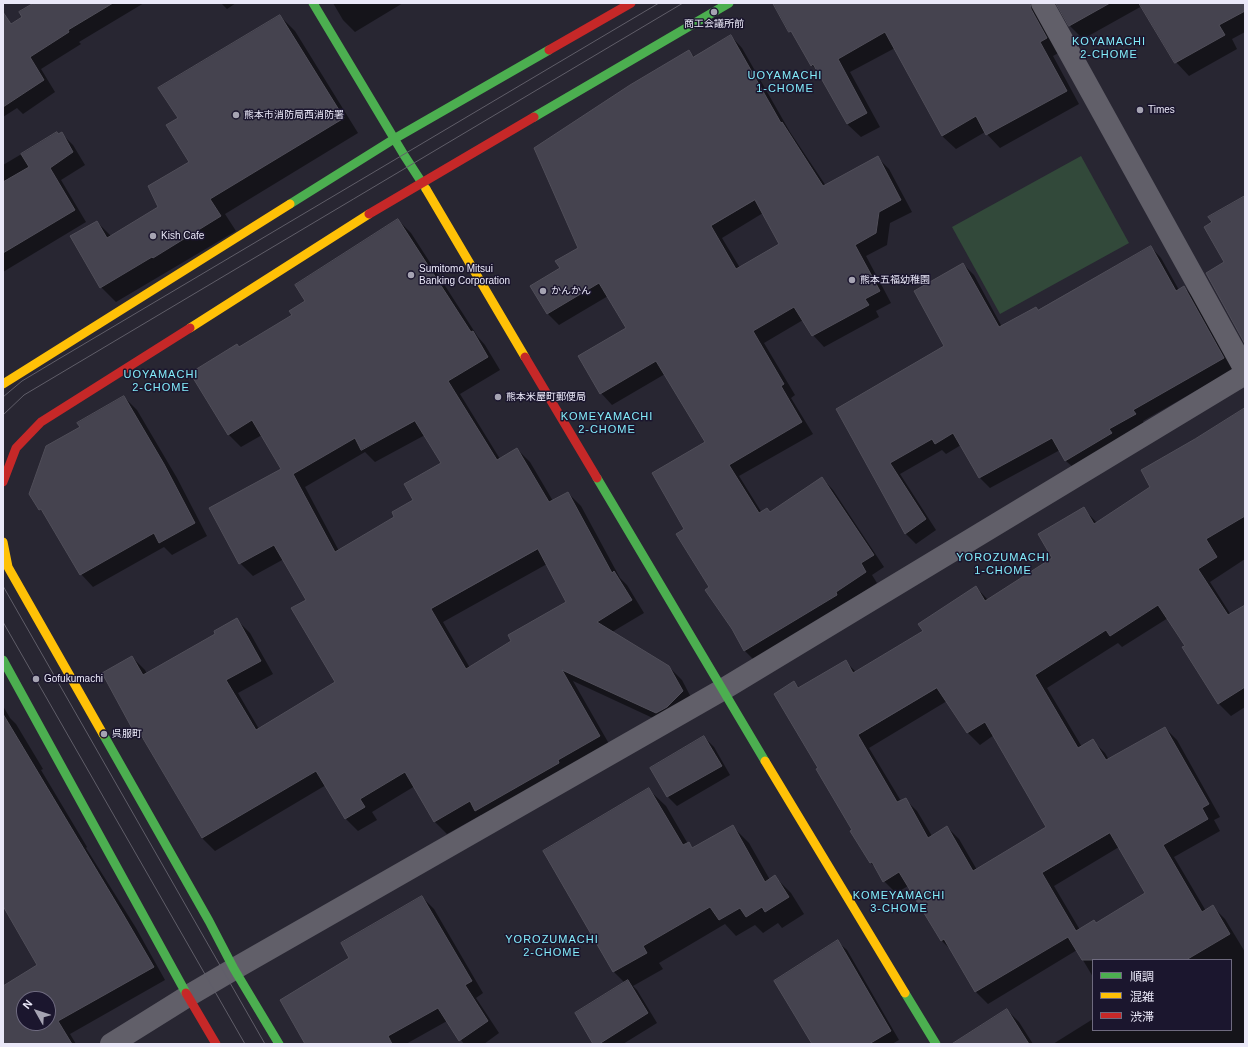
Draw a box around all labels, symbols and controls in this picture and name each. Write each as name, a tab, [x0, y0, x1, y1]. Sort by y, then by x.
marker: 商工会議所前	[709, 7, 719, 17]
place label: 商工会議所前	[684, 18, 744, 30]
district label: KOYAMACHI 2-CHOME	[1072, 35, 1146, 61]
district label: UOYAMACHI 1-CHOME	[748, 69, 822, 95]
place label: Times	[1148, 104, 1175, 116]
marker: Times	[1135, 105, 1145, 115]
place label: 熊本市消防局西消防署	[244, 109, 344, 121]
marker: 熊本市消防局西消防署	[231, 110, 241, 120]
place label: Kish Cafe	[161, 230, 204, 242]
marker: Kish Cafe	[148, 231, 158, 241]
place label: Sumitomo Mitsui Banking Corporation	[419, 263, 510, 286]
marker: Sumitomo Mitsui Banking Corporation	[406, 270, 416, 280]
place label: 熊本五福幼稚園	[860, 274, 930, 286]
marker: 熊本五福幼稚園	[847, 275, 857, 285]
place label: かんかん	[551, 285, 591, 297]
marker: かんかん	[538, 286, 548, 296]
district label: UOYAMACHI 2-CHOME	[124, 368, 198, 394]
place label: 熊本米屋町郵便局	[506, 391, 586, 403]
marker: 熊本米屋町郵便局	[493, 392, 503, 402]
district label: KOMEYAMACHI 2-CHOME	[561, 410, 653, 436]
district label: YOROZUMACHI 1-CHOME	[956, 551, 1050, 577]
place label: Gofukumachi	[44, 673, 103, 685]
marker: Gofukumachi	[31, 674, 41, 684]
place label: 呉服町	[112, 728, 142, 740]
marker: 呉服町	[99, 729, 109, 739]
district label: KOMEYAMACHI 3-CHOME	[853, 889, 945, 915]
district label: YOROZUMACHI 2-CHOME	[505, 933, 599, 959]
legend	[1092, 959, 1232, 1031]
text: 順調	[1130, 970, 1154, 984]
text: 混雑	[1130, 990, 1154, 1004]
north arrow	[16, 991, 56, 1031]
text: N	[20, 997, 35, 1011]
text: 渋滞	[1130, 1010, 1154, 1024]

